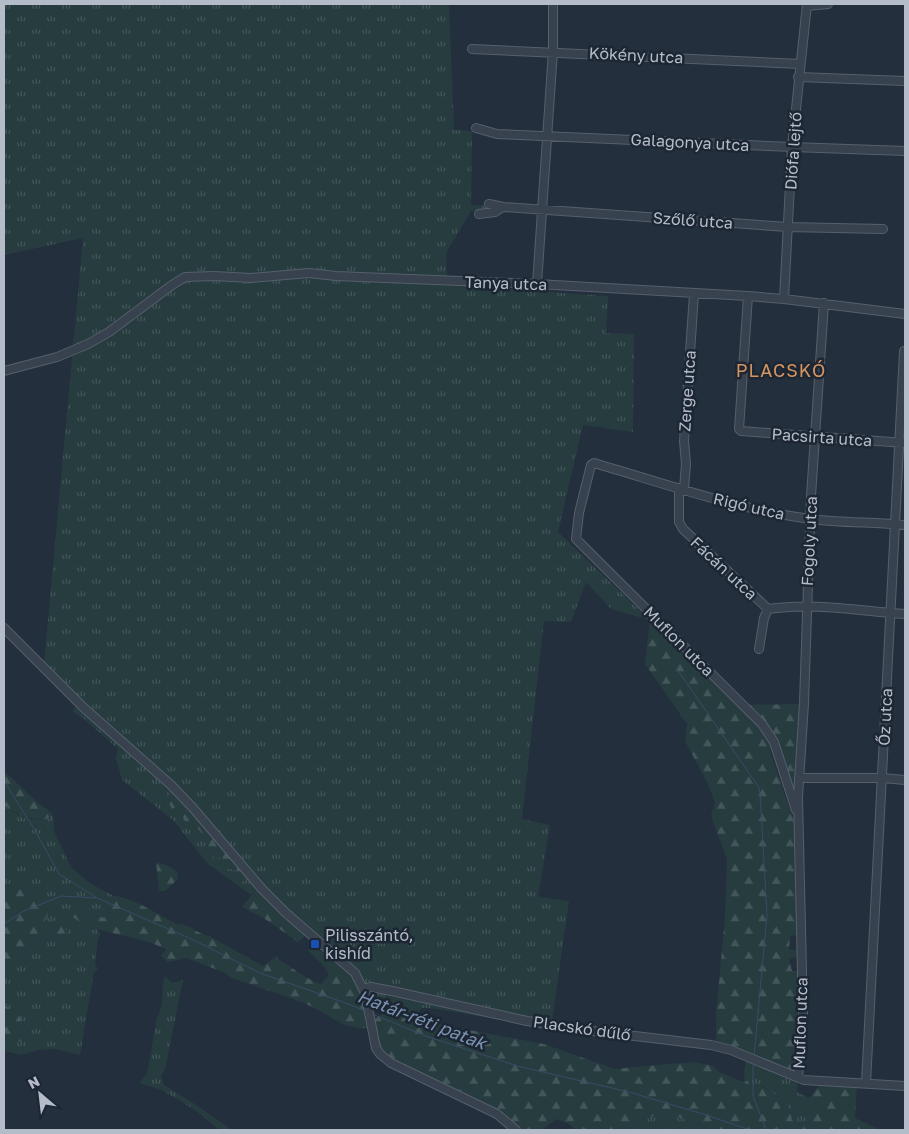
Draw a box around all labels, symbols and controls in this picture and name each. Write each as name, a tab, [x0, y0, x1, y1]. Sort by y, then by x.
street label: Kökény utca	[588, 43, 684, 67]
street label: Diófa lejtő	[780, 111, 806, 191]
street label: Galagonya utca	[630, 129, 750, 155]
street label: Szőlő utca	[652, 207, 734, 233]
street label: Tanya utca	[464, 272, 548, 294]
street label: Zerge utca	[674, 350, 700, 432]
district label: PLACSKÓ	[736, 359, 826, 381]
street label: Pacsirta utca	[771, 424, 873, 450]
street label: Rigó utca	[711, 488, 787, 524]
street label: Fogoly utca	[797, 496, 821, 586]
street label: Fácán utca	[687, 532, 761, 604]
street label: Muflon utca	[640, 602, 718, 680]
street label: Őz utca	[874, 688, 896, 746]
place label: Pilisszántó, kishíd	[325, 925, 414, 963]
marker: Pilisszántó, kishíd	[309, 938, 321, 950]
street label: Muflon utca	[788, 977, 812, 1069]
water label: Határ-réti patak	[354, 984, 491, 1054]
street label: Placskó dűlő	[532, 1011, 632, 1045]
north arrow	[15, 1069, 65, 1119]
text: N	[25, 1072, 42, 1092]

